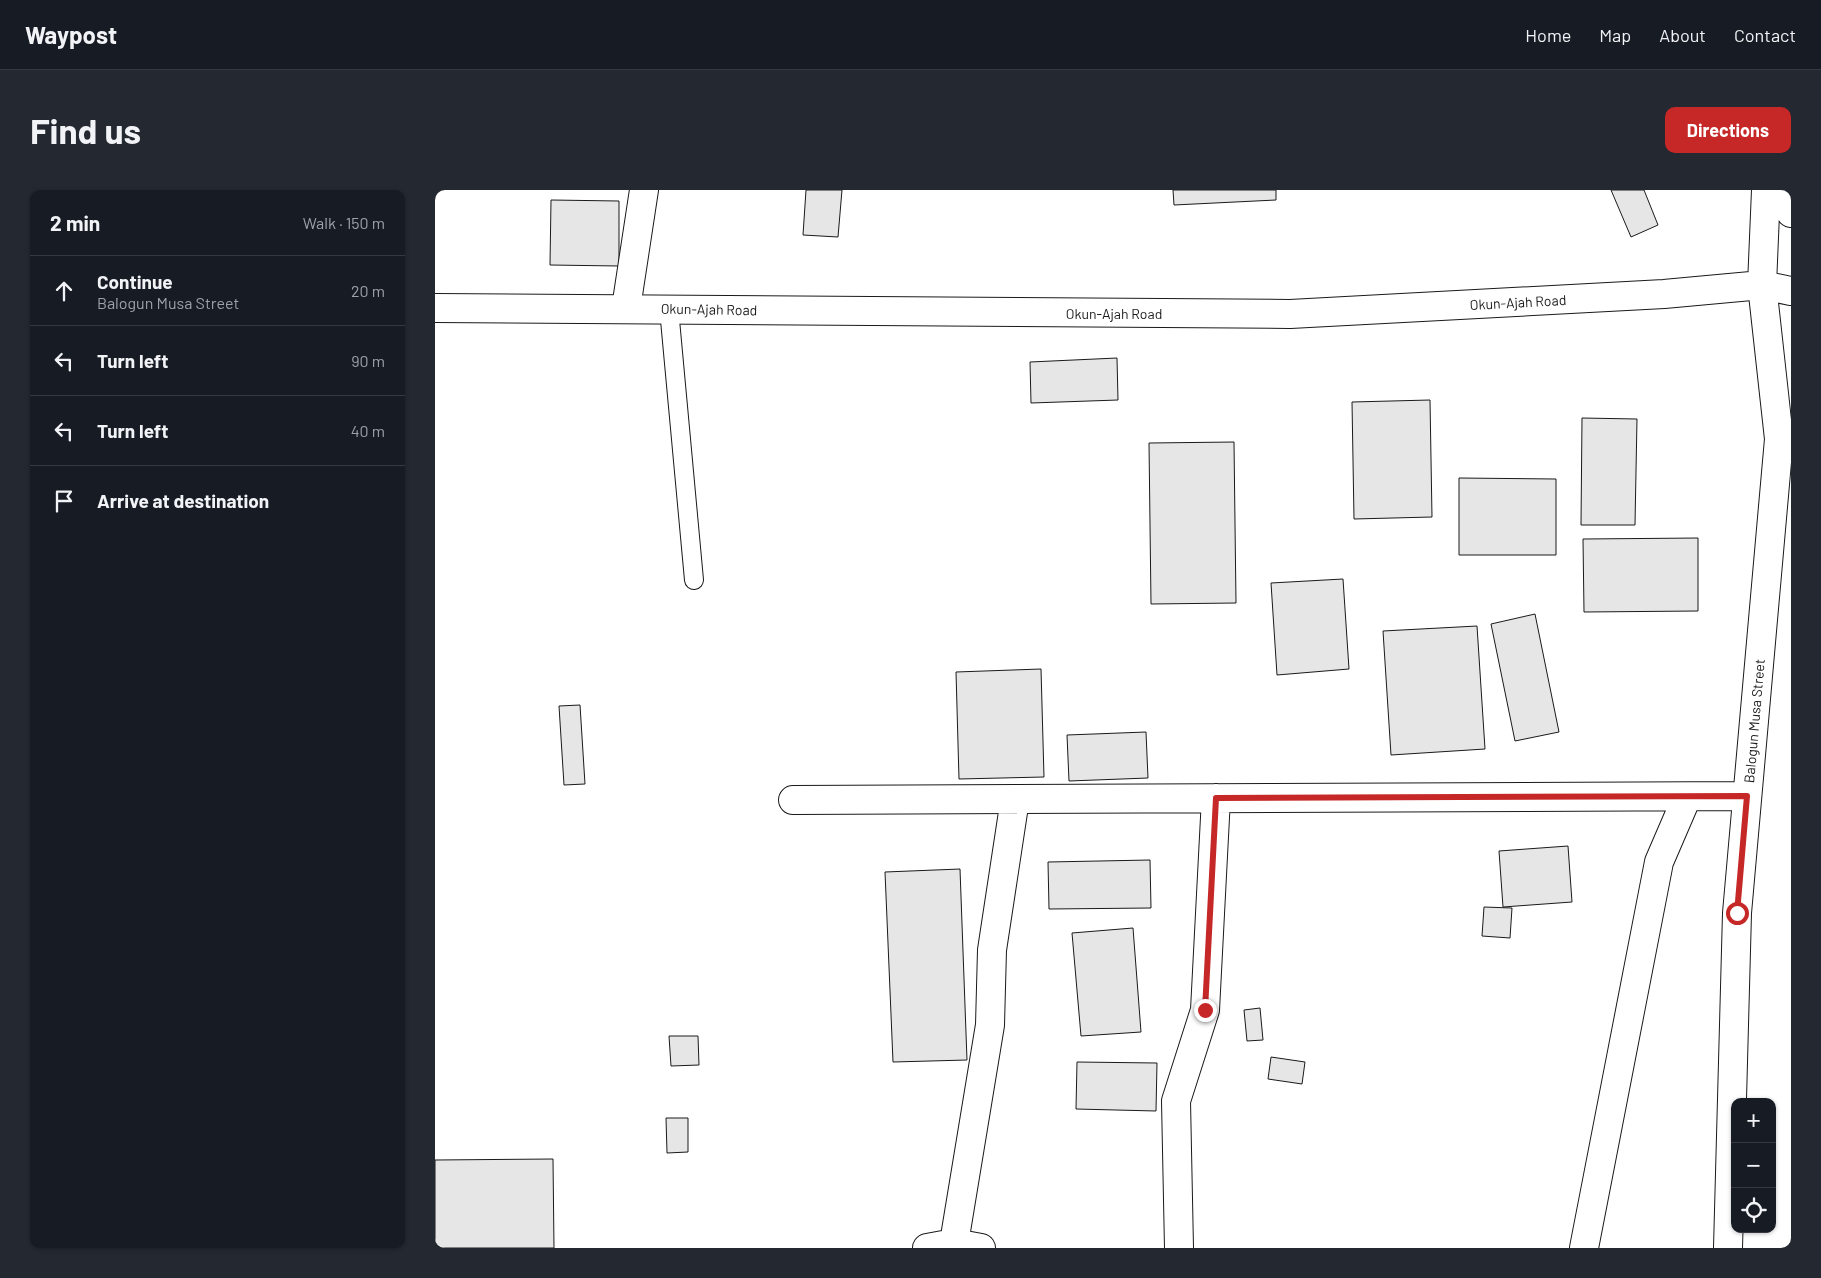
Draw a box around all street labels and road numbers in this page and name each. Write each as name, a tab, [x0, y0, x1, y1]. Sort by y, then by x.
street label: Okun-Ajah Road	[1469, 291, 1567, 313]
street label: Okun-Ajah Road	[661, 300, 757, 318]
street label: Okun-Ajah Road	[1066, 305, 1162, 322]
street label: Balogun Musa Street	[1740, 658, 1768, 784]

